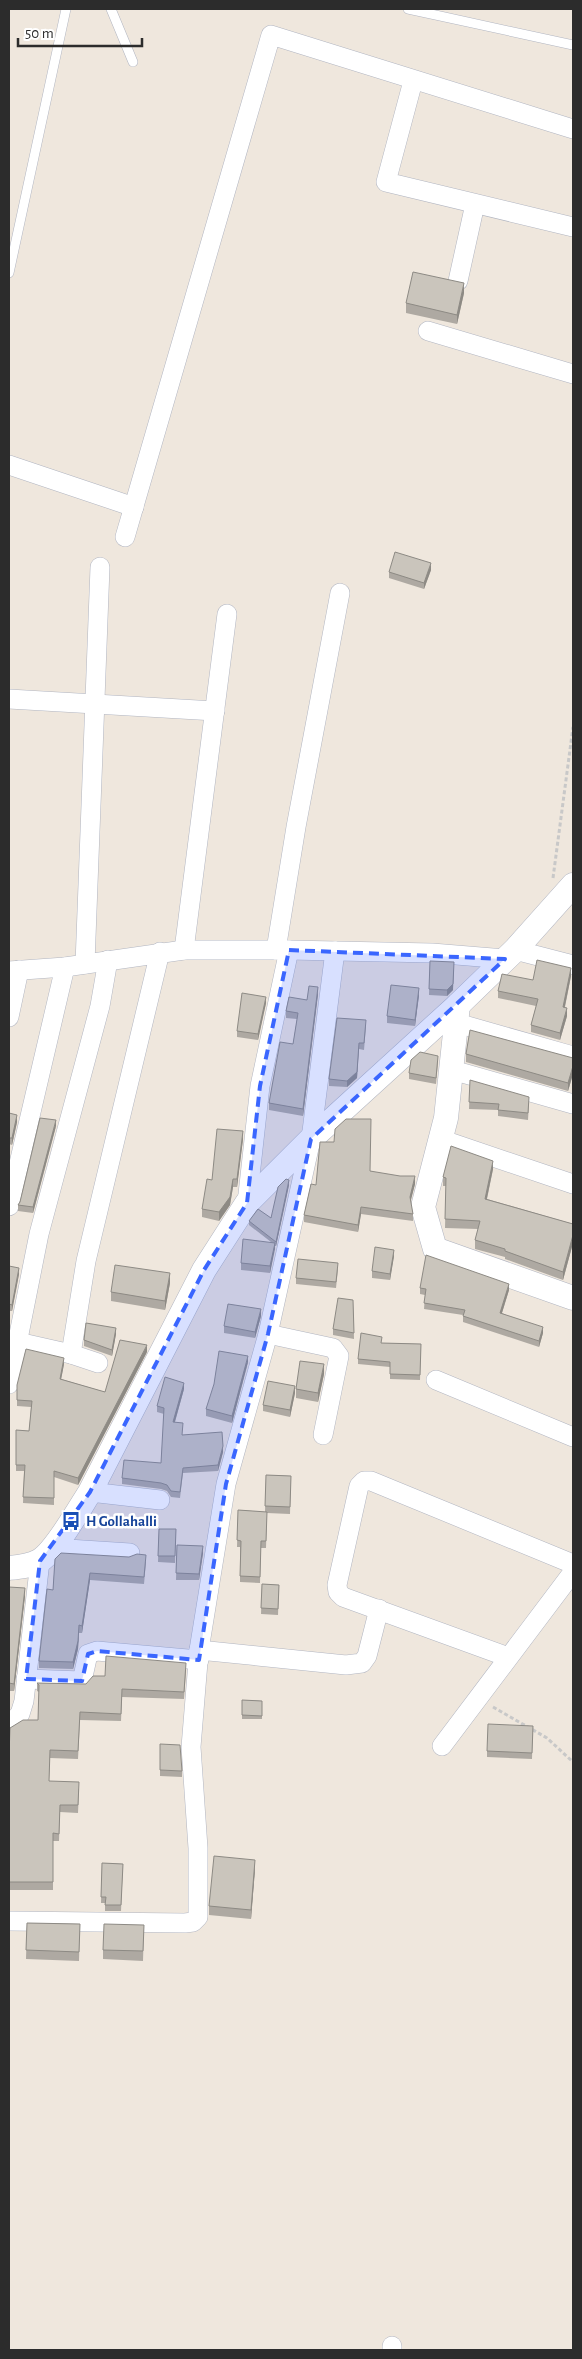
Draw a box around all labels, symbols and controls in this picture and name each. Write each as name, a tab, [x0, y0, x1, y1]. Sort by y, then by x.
scale bar	[18, 15, 141, 47]
text: 50 m	[25, 26, 54, 41]
bus stop icon: H Gollahalli	[60, 1510, 82, 1532]
place label: H Gollahalli	[86, 1514, 157, 1529]

